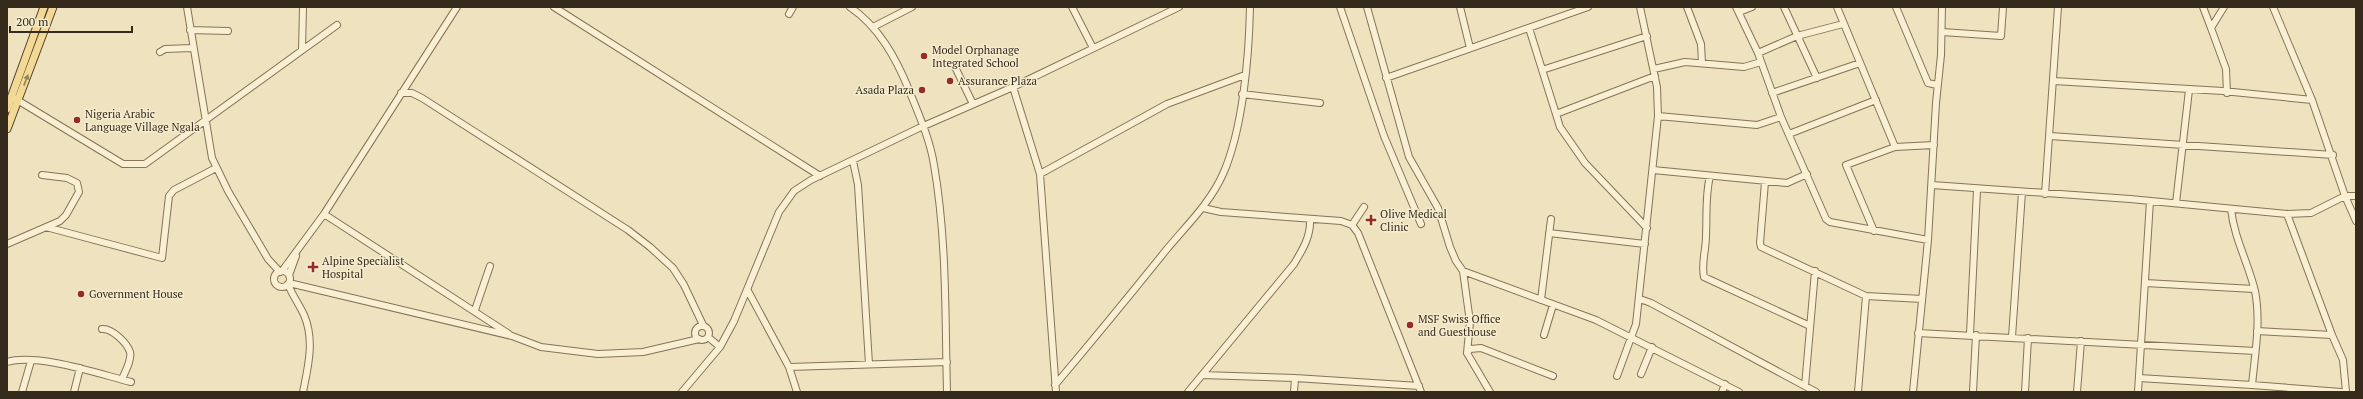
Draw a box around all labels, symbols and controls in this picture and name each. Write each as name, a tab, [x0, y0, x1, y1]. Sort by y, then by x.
scale bar	[10, 8, 132, 34]
text: 200 m	[16, 14, 49, 29]
place label: Model Orphanage Integrated School	[932, 43, 1020, 70]
marker: Model Orphanage Integrated School	[919, 51, 929, 61]
one-way arrow	[24, 73, 30, 85]
place label: Assurance Plaza	[958, 74, 1038, 88]
marker: Assurance Plaza	[945, 76, 955, 86]
place label: Asada Plaza	[855, 83, 914, 97]
marker: Asada Plaza	[917, 85, 927, 95]
place label: Nigeria Arabic Language Village Ngala	[85, 107, 200, 134]
marker: Nigeria Arabic Language Village Ngala	[72, 115, 82, 125]
place label: Olive Medical Clinic	[1380, 207, 1447, 234]
marker: Olive Medical Clinic	[1365, 214, 1377, 226]
place label: Alpine Specialist Hospital	[322, 254, 404, 281]
marker: Alpine Specialist Hospital	[307, 261, 319, 273]
place label: Government House	[89, 287, 184, 301]
marker: Government House	[76, 289, 86, 299]
place label: MSF Swiss Office and Guesthouse	[1418, 312, 1501, 339]
marker: MSF Swiss Office and Guesthouse	[1405, 320, 1415, 330]

